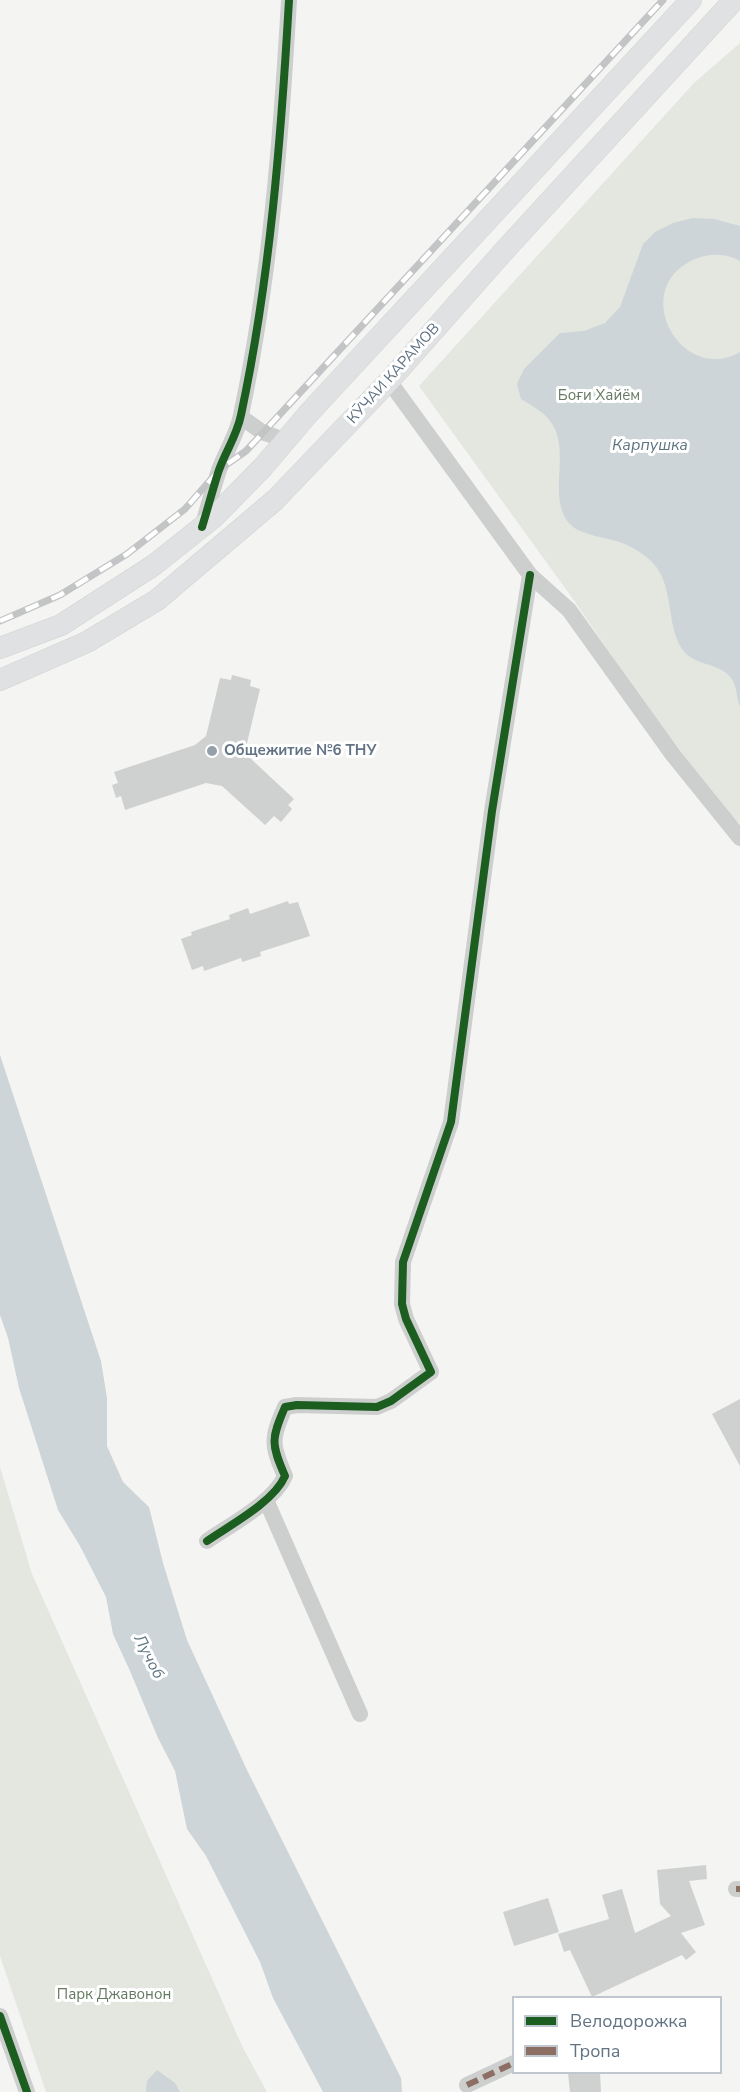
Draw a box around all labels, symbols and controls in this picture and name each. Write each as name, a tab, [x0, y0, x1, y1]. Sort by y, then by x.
street label: КӮЧАИ КАРАМОВ	[344, 320, 444, 428]
park label: Боғи Хайём	[558, 387, 640, 405]
water label: Карпушка	[612, 436, 688, 456]
place label: Общежитие №6 ТНУ	[224, 742, 376, 760]
marker: Общежитие №6 ТНУ	[205, 744, 219, 758]
water label: Лучоб	[129, 1632, 167, 1682]
park label: Парк Джавонон	[57, 1986, 171, 2004]
legend	[512, 1996, 722, 2074]
text: Велодорожка	[570, 2009, 687, 2033]
text: Тропа	[570, 2039, 621, 2063]

